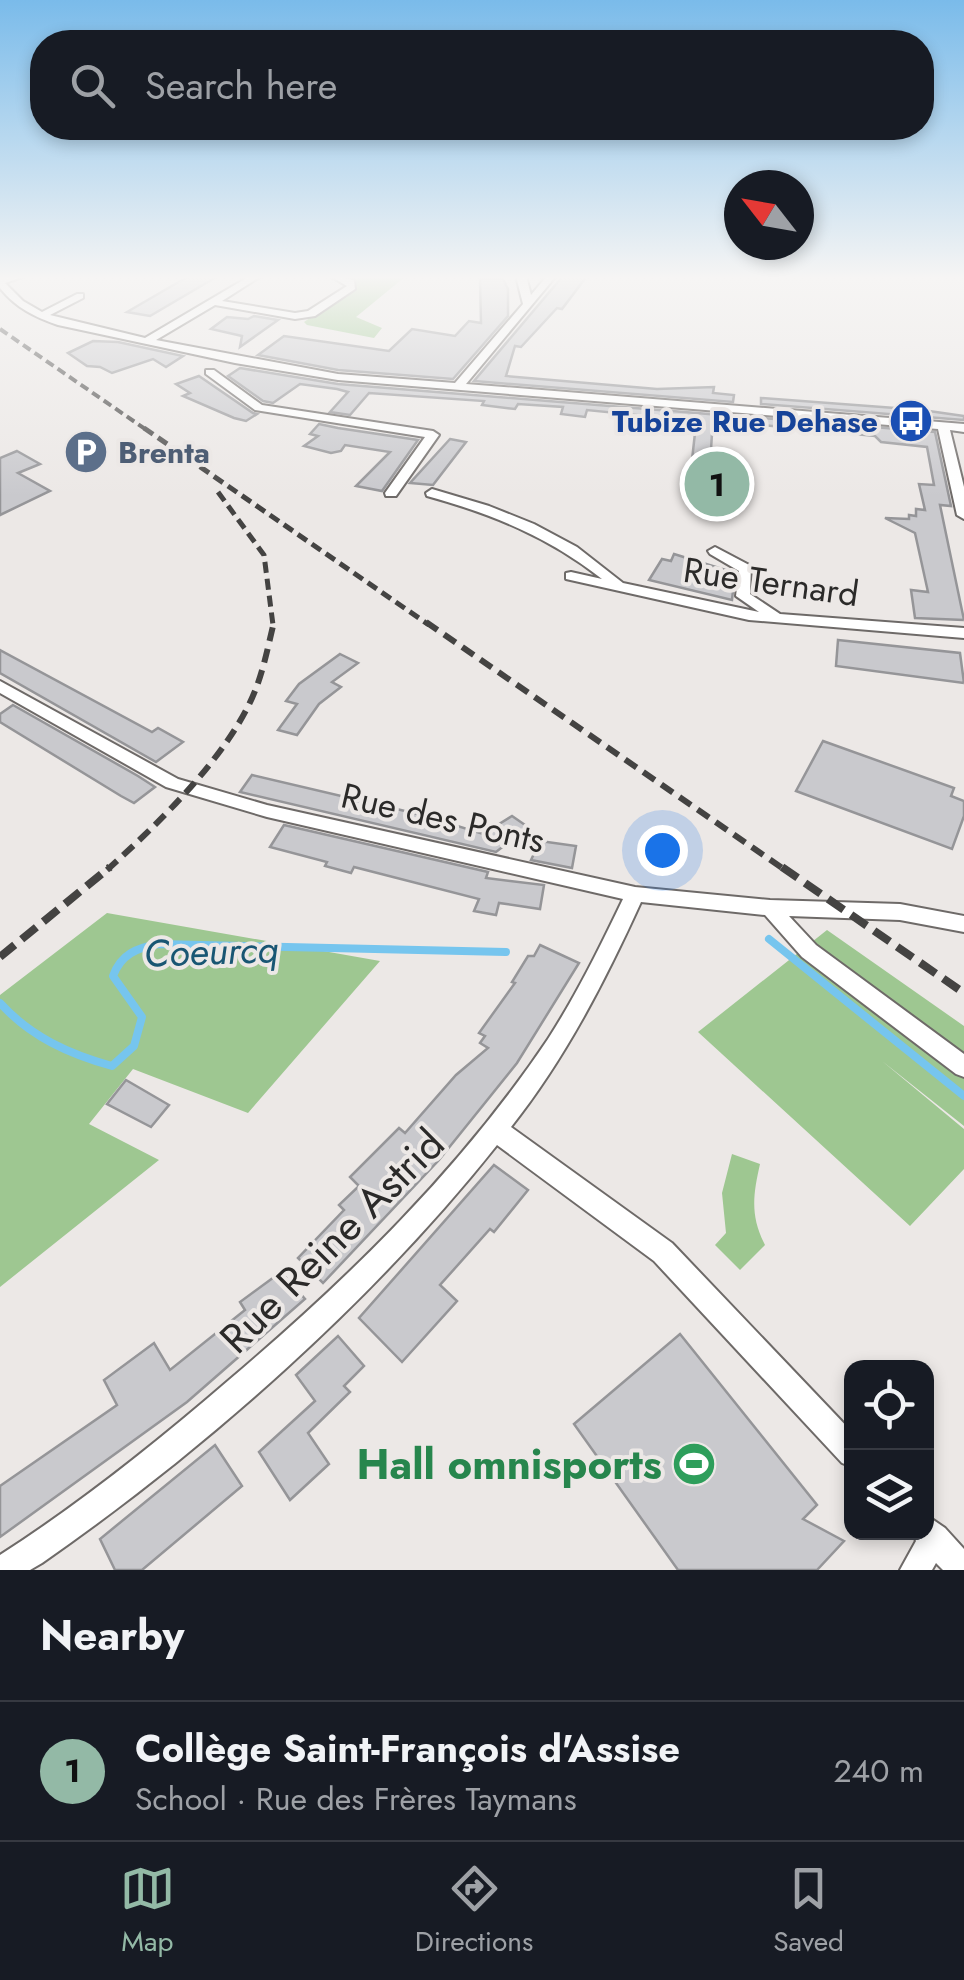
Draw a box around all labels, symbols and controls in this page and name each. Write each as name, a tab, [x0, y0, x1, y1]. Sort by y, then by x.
search box	[30, 30, 934, 140]
icon: search	[65, 58, 120, 113]
text: Search here	[145, 58, 337, 113]
north arrow	[724, 170, 814, 260]
bus stop icon: Tubize Rue Dehase	[888, 398, 934, 444]
place label: Tubize Rue Dehase	[612, 400, 878, 443]
parking icon: Brenta	[63, 429, 109, 475]
place label: Brenta	[118, 431, 210, 474]
pin: 1	[684, 446, 750, 522]
street label: Rue Ternard	[680, 545, 862, 619]
street label: Rue des Ponts	[336, 770, 550, 866]
your location	[637, 825, 688, 876]
water label: Coeurcq	[143, 921, 279, 981]
street label: Rue Reine Astrid	[206, 1115, 458, 1367]
map controls	[844, 1360, 934, 1540]
button: locate	[844, 1360, 934, 1450]
place label: Hall omnisports	[356, 1434, 662, 1495]
sports icon: Hall omnisports	[671, 1441, 717, 1487]
button: layers	[844, 1450, 934, 1540]
text: Nearby	[40, 1605, 184, 1666]
text: Collège Saint-François d'Assise	[135, 1721, 680, 1776]
text: 1	[64, 1748, 81, 1794]
text: 240 m	[833, 1748, 924, 1794]
text: School · Rue des Frères Taymans	[135, 1776, 577, 1822]
tab: Map	[120, 1861, 175, 1962]
tab: Directions	[415, 1861, 533, 1962]
tab: Saved	[773, 1861, 844, 1962]

